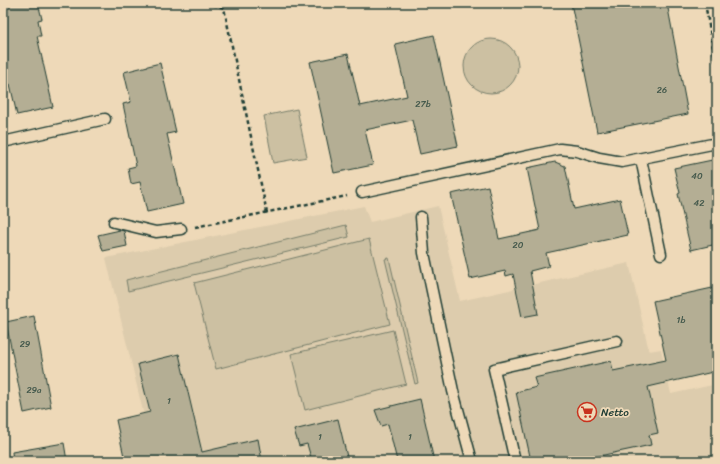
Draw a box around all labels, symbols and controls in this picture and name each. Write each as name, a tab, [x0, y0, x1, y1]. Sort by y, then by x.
house number: 26	[657, 82, 667, 98]
house number: 27b	[415, 96, 431, 112]
house number: 40	[691, 168, 703, 184]
house number: 42	[694, 195, 704, 211]
house number: 20	[513, 237, 524, 253]
house number: 1b	[677, 312, 685, 328]
house number: 29	[20, 336, 31, 352]
house number: 29a	[26, 382, 42, 398]
house number: 1	[167, 393, 171, 409]
supermarket icon: Netto	[576, 401, 598, 423]
place label: Netto	[601, 403, 629, 422]
house number: 1	[318, 429, 322, 445]
house number: 1	[408, 429, 412, 445]

